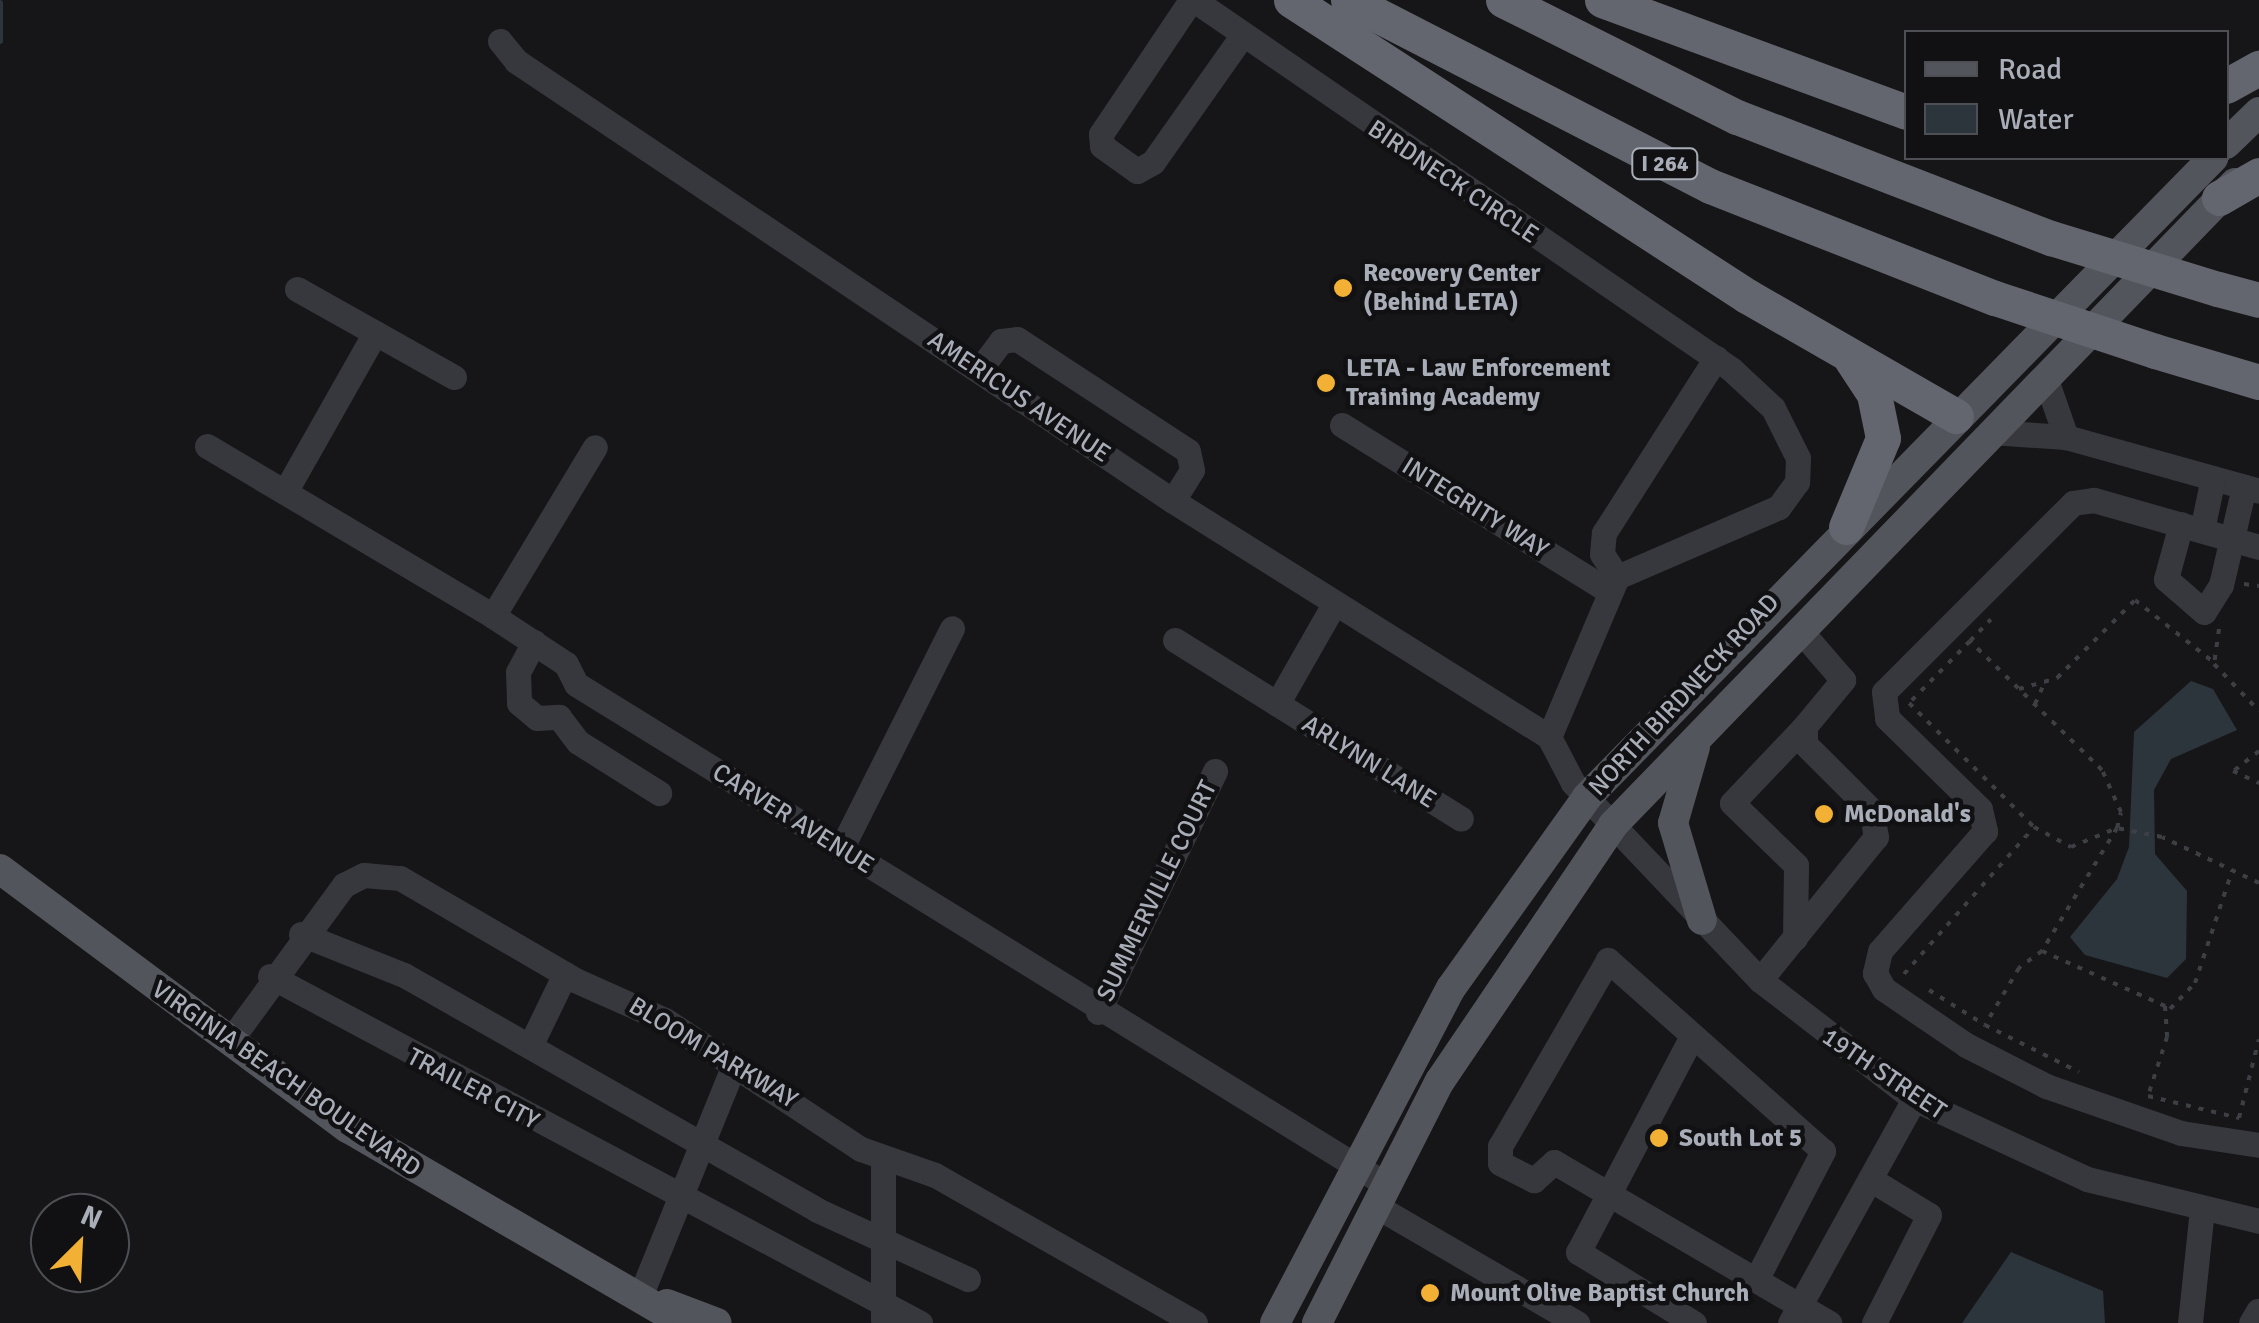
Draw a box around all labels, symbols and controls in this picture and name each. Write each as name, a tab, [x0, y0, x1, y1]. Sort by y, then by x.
legend	[1904, 30, 2229, 160]
text: Road	[1998, 51, 2062, 88]
text: Water	[1998, 101, 2074, 138]
street label: BIRDNECK CIRCLE	[1362, 114, 1544, 250]
road number: I 264	[1630, 147, 1700, 181]
place label: Recovery Center (Behind LETA)	[1363, 259, 1541, 318]
marker: Recovery Center (Behind LETA)	[1332, 277, 1354, 299]
street label: AMERICUS AVENUE	[922, 325, 1116, 469]
place label: LETA - Law Enforcement Training Academy	[1346, 354, 1610, 413]
marker: LETA - Law Enforcement Training Academy	[1315, 372, 1337, 394]
street label: INTEGRITY WAY	[1396, 451, 1554, 565]
street label: NORTH BIRDNECK ROAD	[1583, 588, 1785, 802]
street label: ARLYNN LANE	[1297, 709, 1441, 815]
street label: CARVER AVENUE	[707, 757, 879, 881]
street label: SUMMERVILLE COURT	[1091, 776, 1223, 1006]
place label: McDonald's	[1844, 799, 1971, 829]
marker: McDonald's	[1813, 803, 1835, 825]
street label: VIRGINIA BEACH BOULEVARD	[146, 975, 426, 1183]
street label: BLOOM PARKWAY	[623, 991, 803, 1115]
street label: 19TH STREET	[1816, 1022, 1952, 1126]
street label: TRAILER CITY	[402, 1042, 544, 1136]
place label: South Lot 5	[1679, 1123, 1802, 1153]
marker: South Lot 5	[1648, 1127, 1670, 1149]
north arrow	[30, 1193, 130, 1293]
text: N	[76, 1198, 107, 1237]
place label: Mount Olive Baptist Church	[1450, 1278, 1749, 1308]
marker: Mount Olive Baptist Church	[1419, 1282, 1441, 1304]

